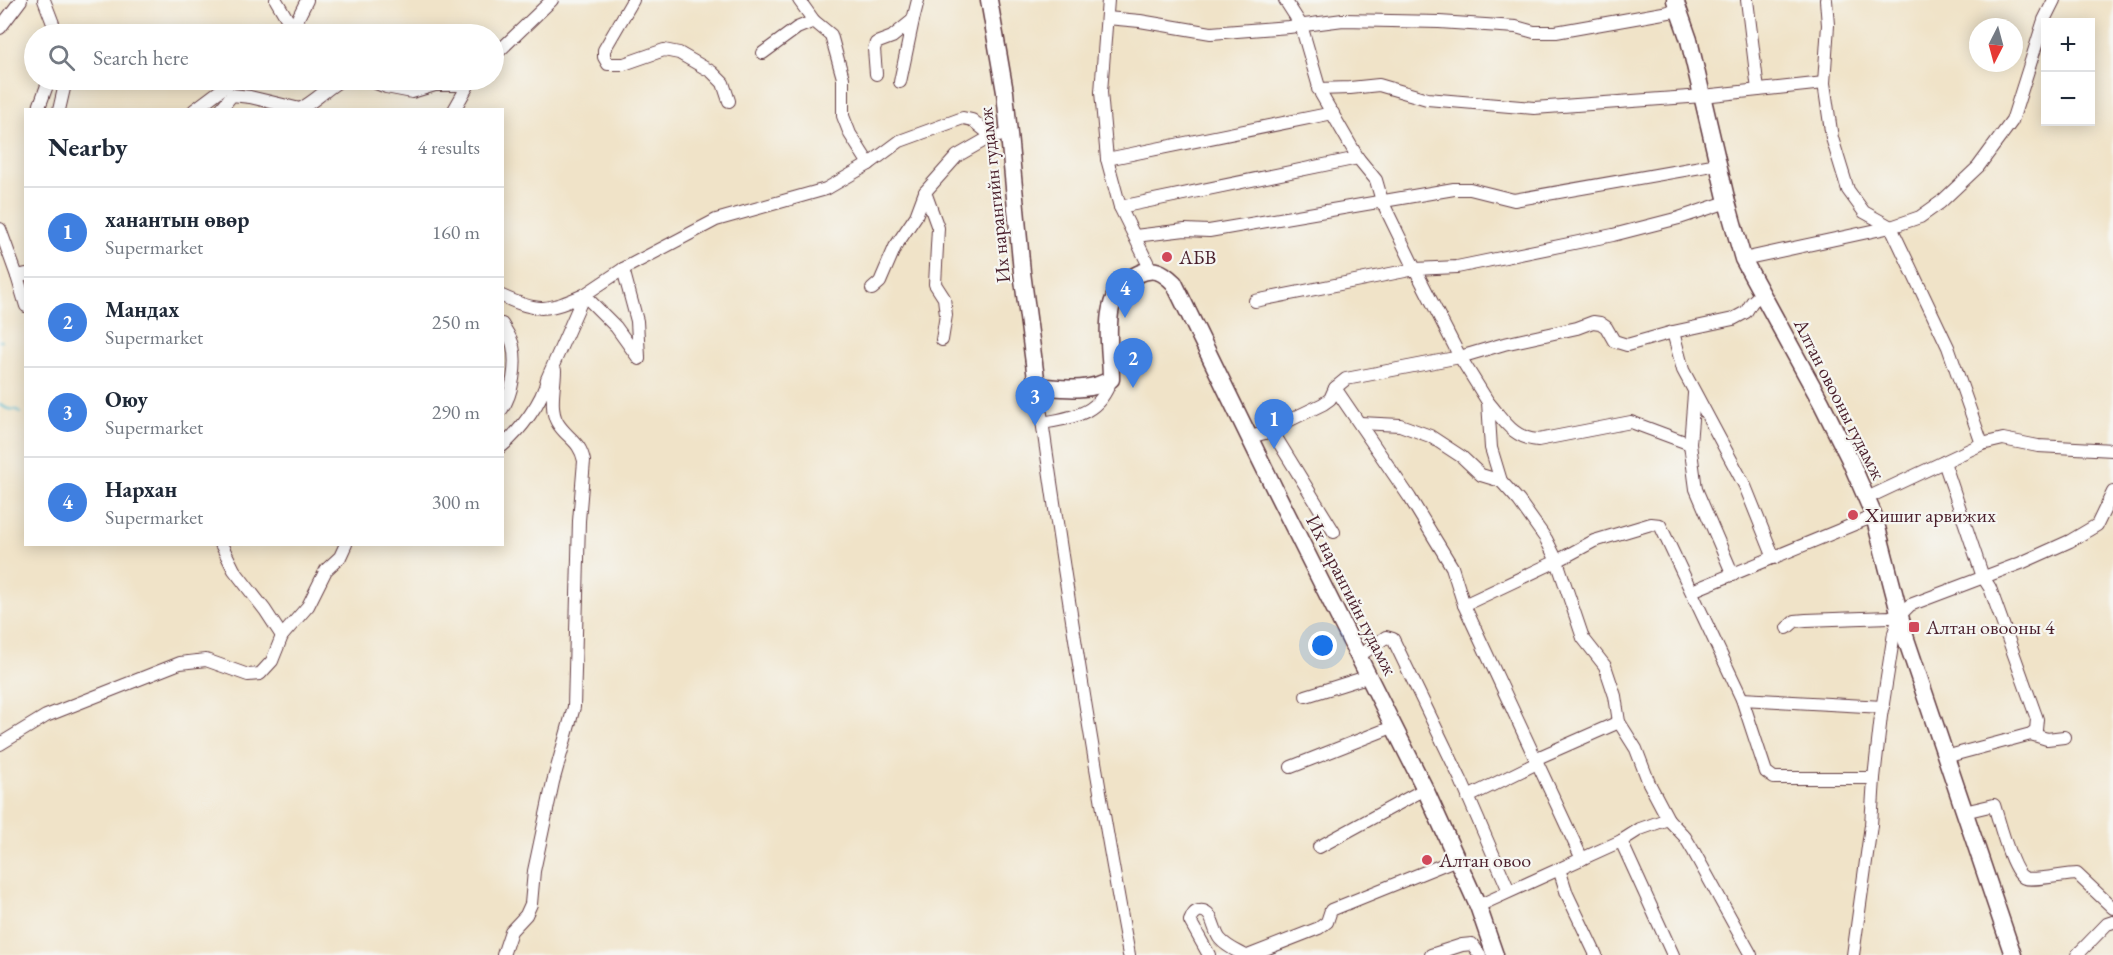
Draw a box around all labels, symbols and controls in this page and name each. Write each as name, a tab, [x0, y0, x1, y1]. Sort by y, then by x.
north arrow	[1969, 18, 2023, 72]
map controls	[2041, 18, 2095, 126]
button: +	[2041, 18, 2095, 72]
search box	[24, 24, 504, 90]
icon: search	[45, 41, 78, 74]
text: Search here	[93, 43, 188, 72]
button: −	[2041, 72, 2095, 126]
street label: Их нарангийн гудамж	[972, 106, 1016, 284]
text: Nearby	[48, 130, 128, 164]
text: 4 results	[417, 134, 480, 160]
text: ханантын өвөр	[105, 205, 249, 234]
text: 1	[62, 219, 73, 245]
text: 160 m	[432, 219, 480, 245]
text: Supermarket	[105, 234, 203, 260]
place label: АБВ	[1178, 244, 1216, 270]
marker: АБВ	[1160, 250, 1174, 264]
pin: 4	[1106, 268, 1144, 318]
text: Мандах	[105, 295, 179, 324]
text: 2	[62, 309, 73, 335]
text: 250 m	[432, 309, 480, 335]
street label: Алтан овооны гудамж	[1788, 313, 1892, 484]
text: Supermarket	[105, 324, 203, 350]
pin: 2	[1114, 338, 1152, 388]
pin: 3	[1016, 376, 1054, 426]
text: Оюу	[105, 385, 148, 414]
text: 3	[62, 399, 73, 425]
text: 290 m	[432, 399, 480, 425]
pin: 1	[1254, 400, 1294, 449]
text: Supermarket	[105, 414, 203, 440]
text: Нархан	[105, 475, 177, 504]
text: 4	[62, 489, 73, 515]
text: 300 m	[432, 489, 480, 515]
place label: Хишиг арвижих	[1864, 502, 1996, 528]
text: Supermarket	[105, 504, 203, 530]
marker: Хишиг арвижих	[1846, 508, 1860, 522]
street label: Их нарангийн гудамж	[1300, 510, 1404, 680]
place label: Алтан овооны 4	[1925, 614, 2055, 640]
marker: Алтан овооны 4	[1907, 620, 1921, 634]
your location	[1308, 631, 1337, 660]
place label: Алтан овоо	[1438, 847, 1531, 873]
marker: Алтан овоо	[1420, 853, 1434, 867]

